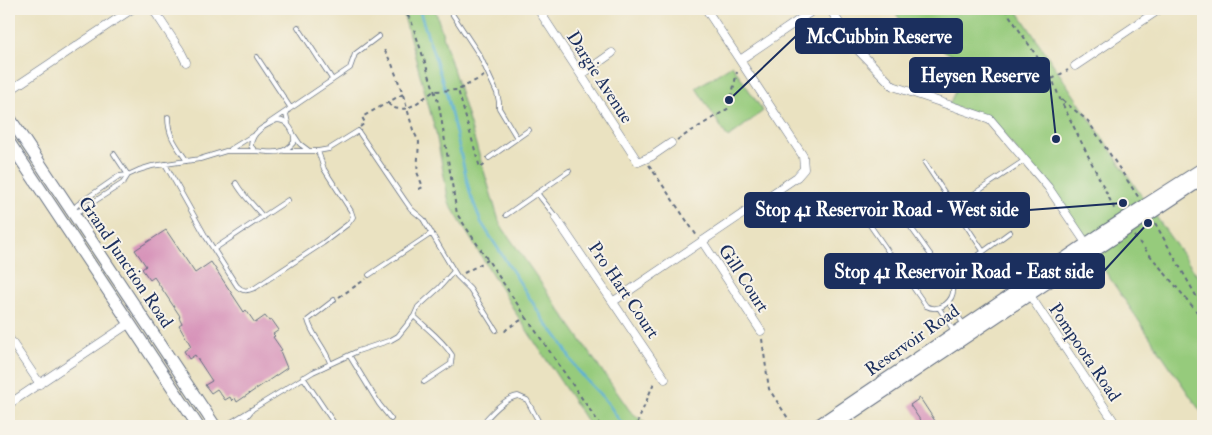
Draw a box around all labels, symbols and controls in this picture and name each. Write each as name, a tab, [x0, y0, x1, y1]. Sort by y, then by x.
callout: McCubbin Reserve	[796, 19, 962, 53]
text: McCubbin Reserve	[805, 25, 952, 49]
street label: Dargie Avenue	[561, 27, 638, 128]
callout: Heysen Reserve	[910, 58, 1049, 92]
text: Heysen Reserve	[920, 64, 1040, 89]
street label: Grand Junction Road	[73, 192, 178, 333]
callout: Stop 41 Reservoir Road - West side	[745, 193, 1029, 227]
text: Stop 41 Reservoir Road - West side	[755, 198, 1019, 223]
street label: Pro Hart Court	[583, 238, 664, 343]
street label: Gill Court	[713, 240, 774, 317]
callout: Stop 41 Reservoir Road - East side	[825, 254, 1104, 288]
text: Stop 41 Reservoir Road - East side	[834, 260, 1094, 285]
street label: Reservoir Road	[861, 299, 964, 381]
street label: Pompoota Road	[1043, 299, 1126, 406]

